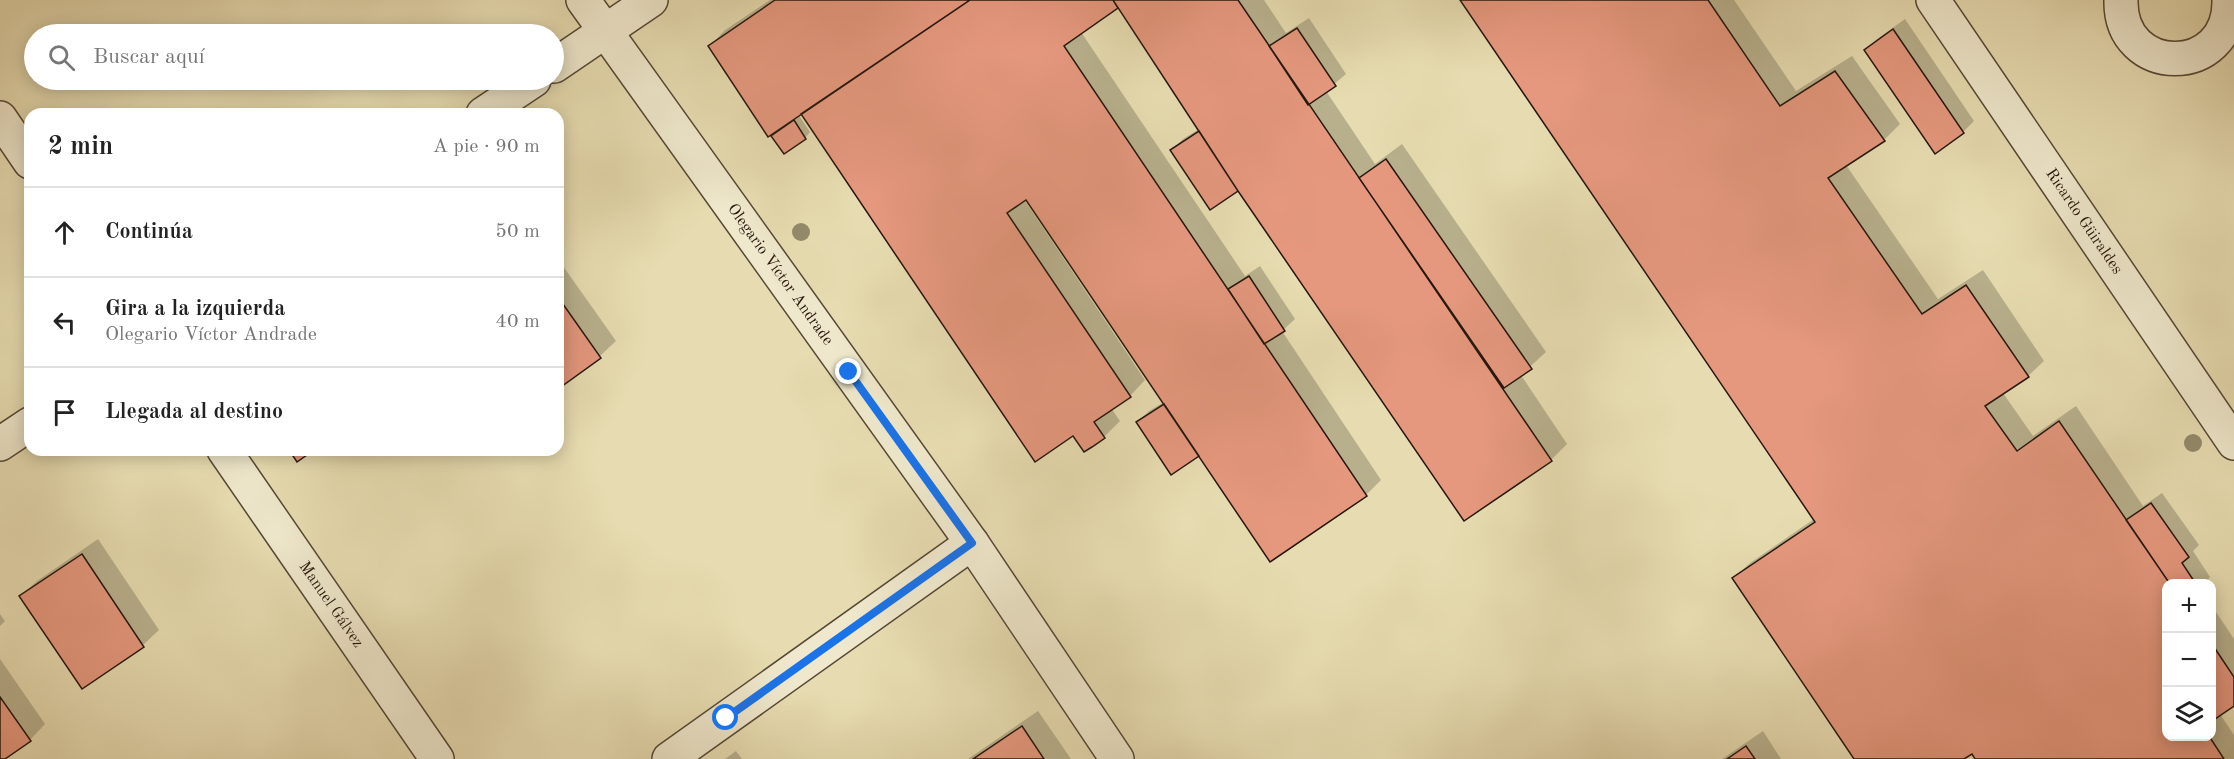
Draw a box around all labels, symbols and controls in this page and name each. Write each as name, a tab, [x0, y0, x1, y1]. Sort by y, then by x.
search box	[24, 24, 564, 90]
icon: search	[45, 41, 78, 74]
text: Buscar aquí	[93, 46, 205, 68]
text: 2 min	[48, 134, 113, 160]
text: A pie · 90 m	[433, 137, 540, 157]
street label: Ricardo Güiraldes	[2042, 166, 2125, 277]
street label: Olegario Víctor Andrade	[724, 201, 836, 348]
icon: ahead	[48, 216, 81, 249]
text: Continúa	[105, 221, 193, 243]
text: 50 m	[495, 222, 540, 242]
text: Gira a la izquierda	[105, 298, 285, 320]
icon: left	[48, 306, 81, 339]
text: 40 m	[495, 312, 540, 332]
text: Olegario Víctor Andrade	[105, 325, 317, 345]
route end	[835, 358, 861, 384]
icon: arrive	[48, 396, 81, 429]
text: Llegada al destino	[105, 401, 283, 423]
street label: Manuel Gálvez	[296, 559, 366, 651]
map controls	[2162, 579, 2216, 741]
button: +	[2162, 579, 2216, 633]
button: −	[2162, 633, 2216, 687]
button: layers	[2162, 687, 2216, 741]
route start	[712, 704, 738, 730]

